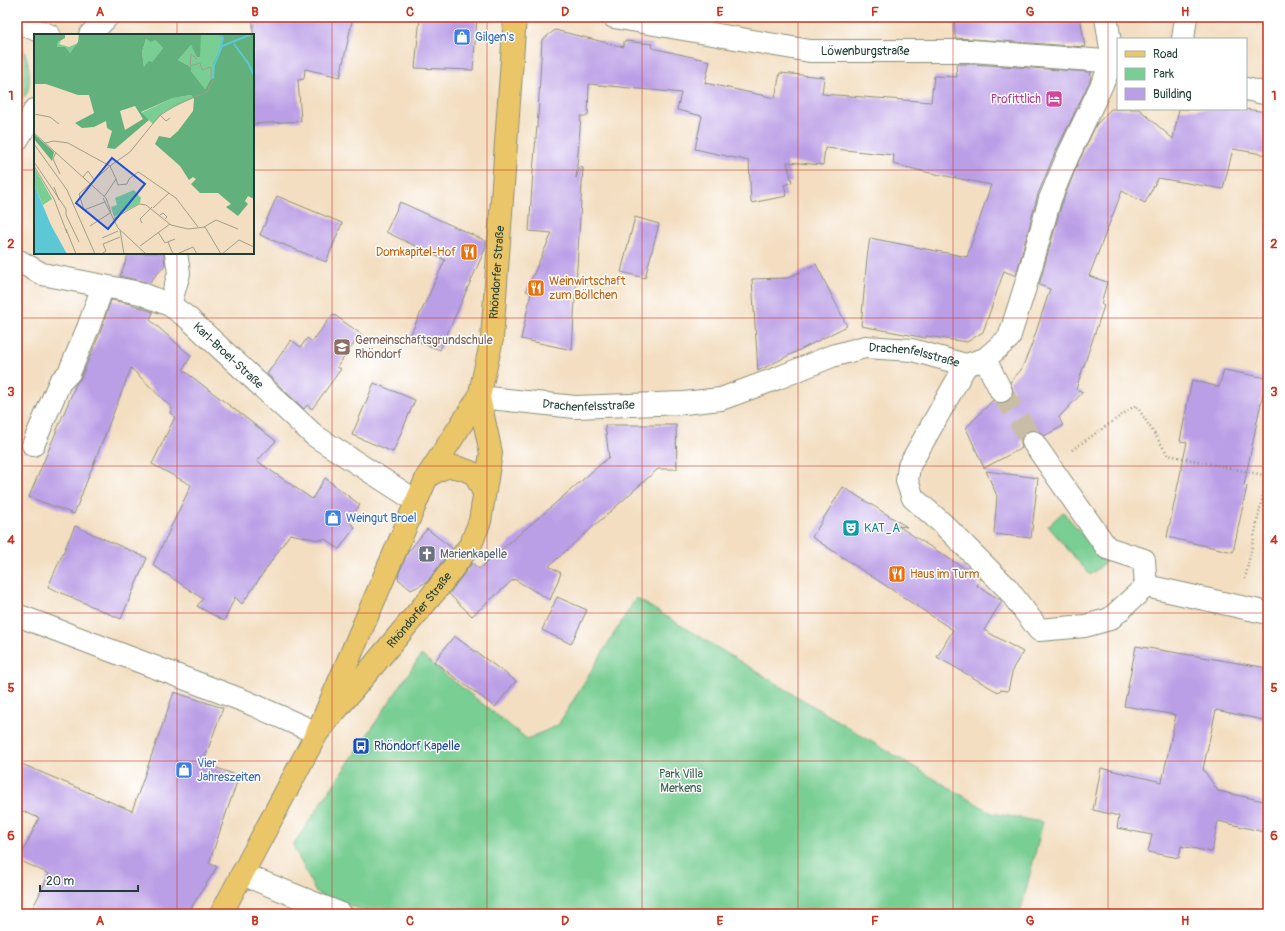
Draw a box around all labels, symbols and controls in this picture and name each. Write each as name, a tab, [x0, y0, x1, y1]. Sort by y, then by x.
text: A	[96, 4, 105, 20]
text: B	[251, 4, 259, 20]
text: C	[406, 4, 414, 20]
text: D	[561, 4, 569, 20]
text: E	[717, 4, 724, 20]
text: F	[871, 4, 879, 20]
text: G	[1026, 4, 1035, 20]
text: H	[1181, 4, 1189, 20]
shop icon: Gilgen's	[452, 27, 472, 47]
place label: Gilgen's	[475, 30, 515, 45]
inset map	[34, 34, 254, 254]
legend	[1117, 38, 1247, 110]
street label: Löwenburgstraße	[821, 44, 910, 59]
text: Road	[1153, 47, 1178, 62]
text: Park	[1153, 67, 1174, 82]
text: Building	[1153, 87, 1192, 102]
text: 1	[8, 88, 14, 104]
text: 1	[1271, 88, 1277, 104]
hotel icon: Profittlich	[1044, 89, 1064, 109]
place label: Profittlich	[991, 92, 1041, 107]
street label: Rhöndorfer Straße	[486, 225, 508, 320]
text: 2	[7, 236, 15, 252]
text: 2	[1270, 236, 1278, 252]
restaurant icon: Domkapitel-Hof	[459, 242, 479, 262]
place label: Domkapitel-Hof	[376, 245, 456, 260]
place label: Weinwirtschaft zum Böllchen	[549, 274, 626, 303]
restaurant icon: Weinwirtschaft zum Böllchen	[526, 278, 546, 298]
street label: Karl-Broel-Straße	[190, 319, 267, 392]
place label: Gemeinschaftsgrundschule Rhöndorf	[355, 333, 493, 362]
school or university icon: Gemeinschaftsgrundschule Rhöndorf	[332, 337, 352, 357]
street label: Drachenfelsstraße	[868, 340, 961, 370]
text: 3	[7, 384, 15, 400]
text: 3	[1270, 384, 1278, 400]
street label: Drachenfelsstraße	[542, 396, 635, 415]
shop icon: Weingut Broel	[323, 508, 343, 528]
place label: Weingut Broel	[346, 511, 417, 526]
theatre icon: KAT_A	[841, 518, 861, 538]
place label: KAT_A	[864, 521, 900, 536]
text: 4	[7, 532, 15, 548]
text: 4	[1270, 532, 1278, 548]
church icon: Marienkapelle	[417, 544, 437, 564]
place label: Marienkapelle	[440, 547, 507, 562]
restaurant icon: Haus im Turm	[887, 564, 907, 584]
place label: Haus im Turm	[910, 567, 980, 582]
street label: Rhöndorfer Straße	[384, 569, 455, 651]
text: 5	[7, 680, 15, 696]
text: 5	[1270, 680, 1278, 696]
bus stop icon: Rhöndorf Kapelle	[351, 736, 371, 756]
place label: Rhöndorf Kapelle	[374, 739, 460, 754]
place label: Vier Jahreszeiten	[197, 756, 261, 785]
shop icon: Vier Jahreszeiten	[174, 760, 194, 780]
park label: Park Villa Merkens	[659, 767, 704, 796]
text: 6	[7, 828, 15, 844]
text: 6	[1270, 828, 1278, 844]
scale bar	[40, 867, 138, 893]
text: 20 m	[46, 874, 75, 889]
text: A	[96, 913, 105, 929]
text: B	[251, 913, 259, 929]
text: C	[406, 913, 414, 929]
text: D	[561, 913, 569, 929]
text: E	[717, 913, 724, 929]
text: F	[871, 913, 879, 929]
text: G	[1026, 913, 1035, 929]
text: H	[1181, 913, 1189, 929]

